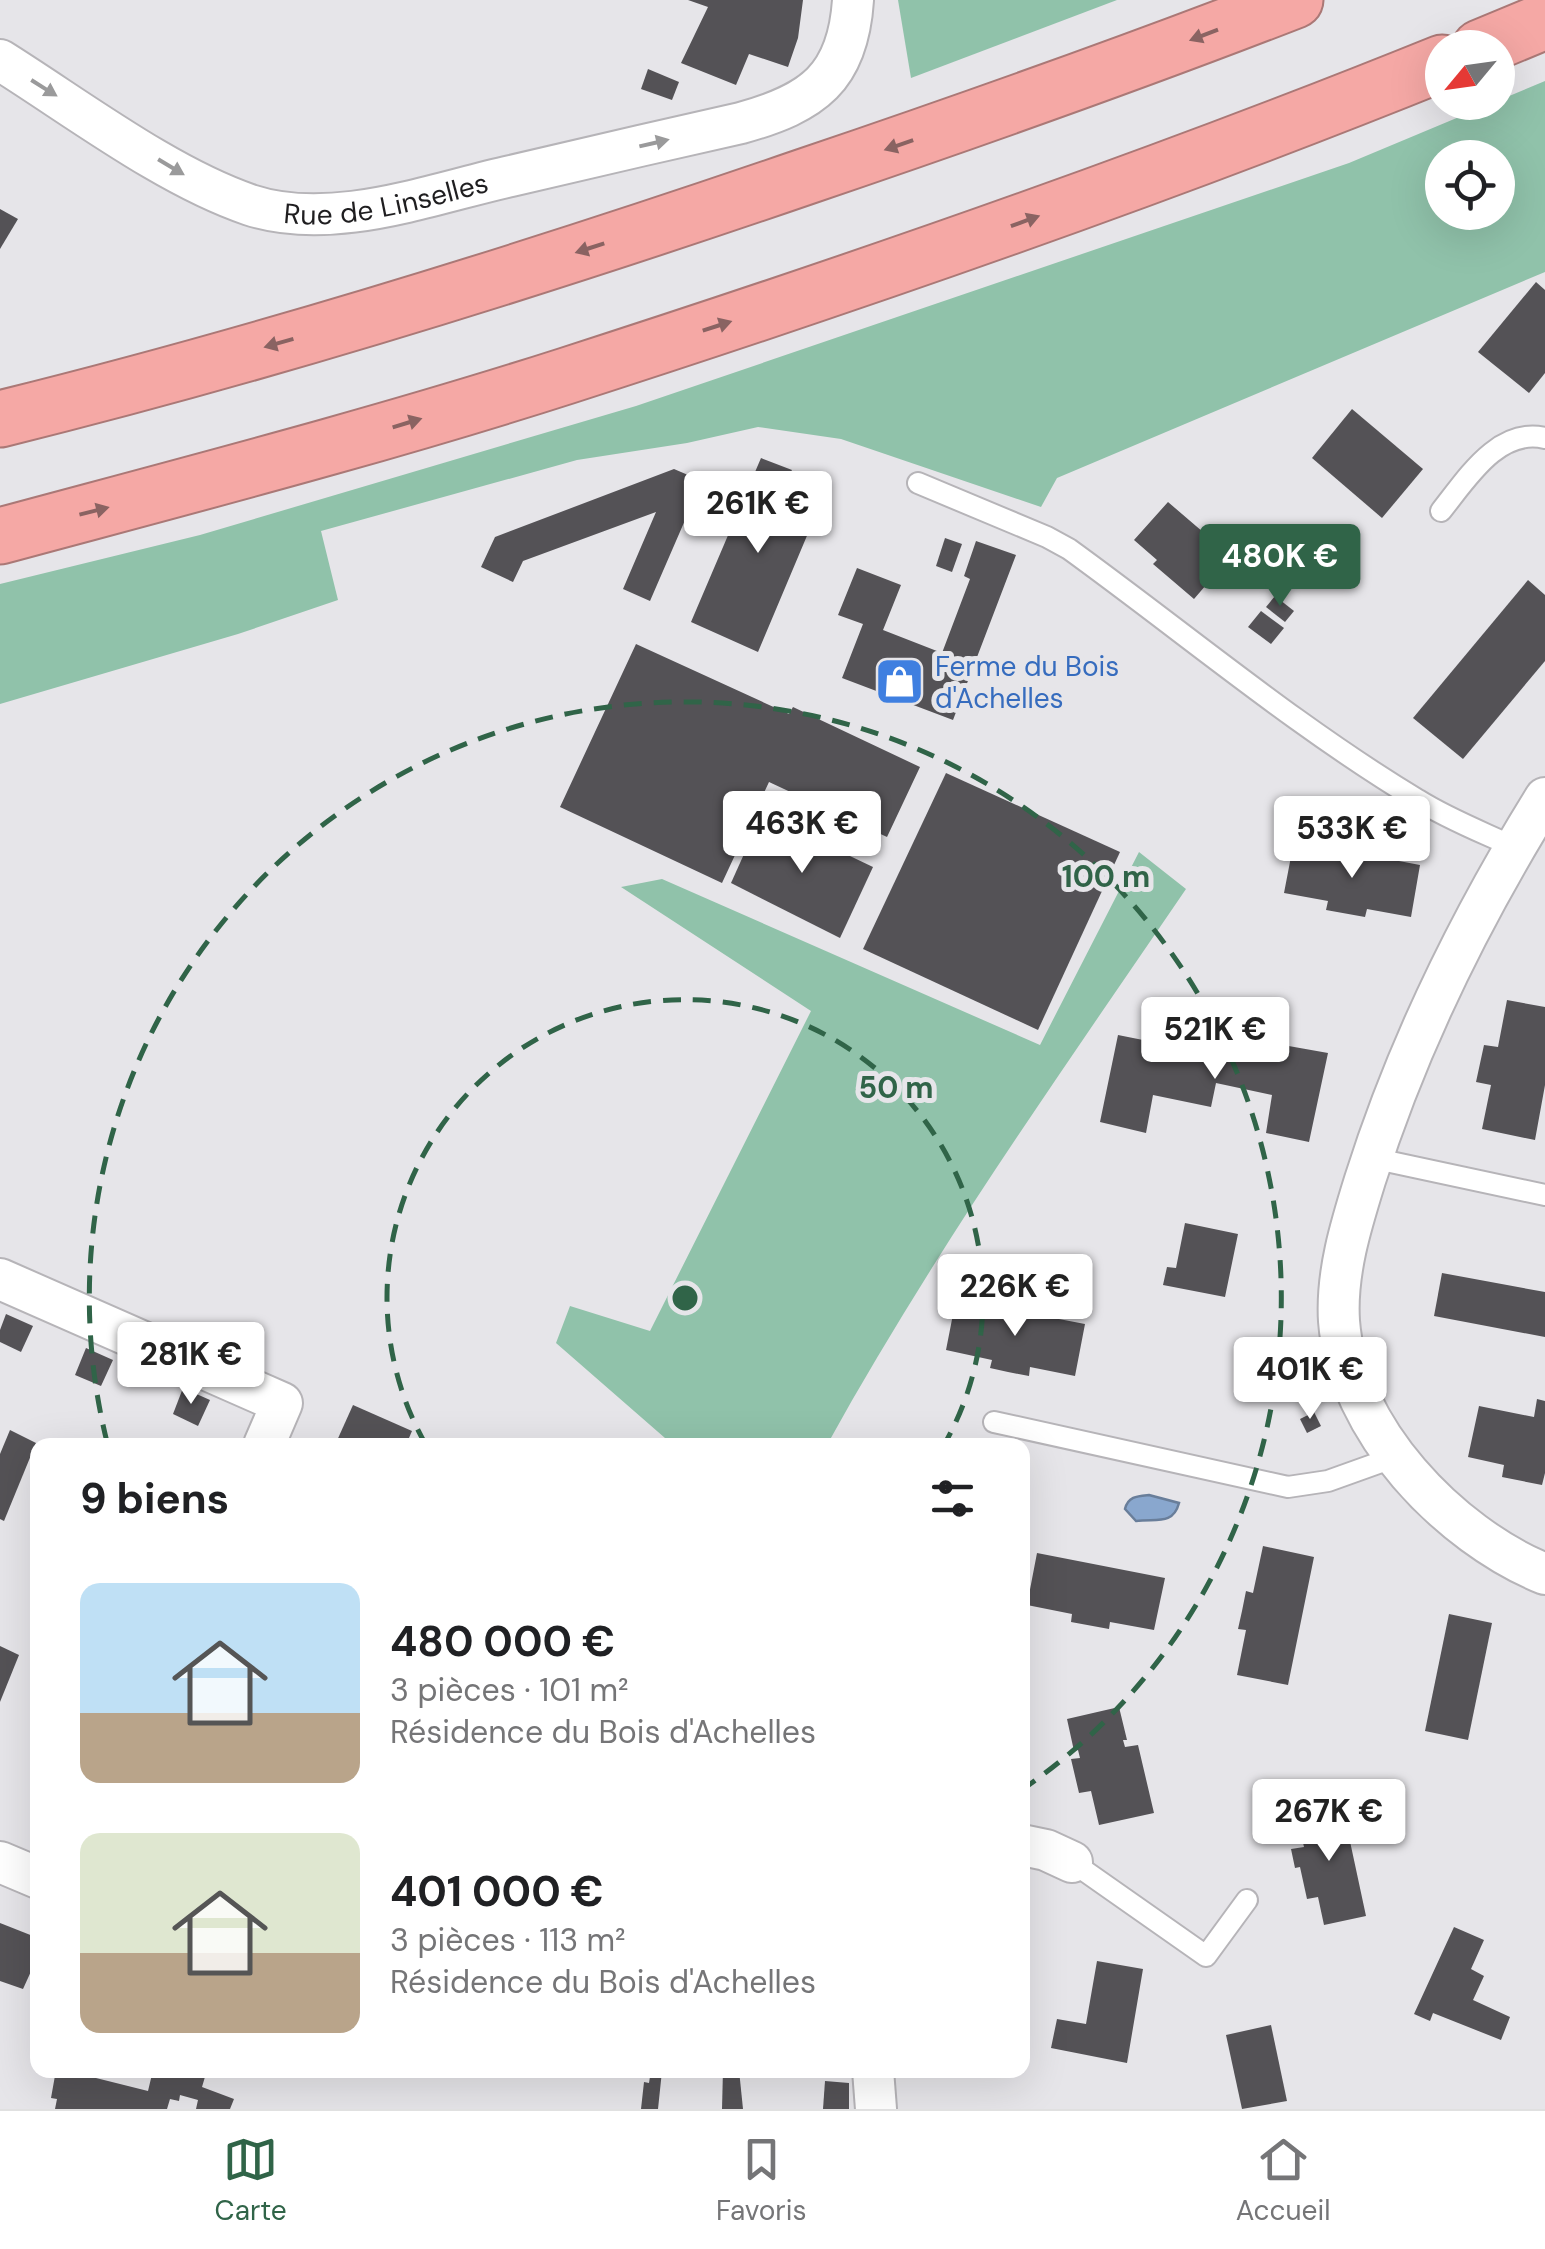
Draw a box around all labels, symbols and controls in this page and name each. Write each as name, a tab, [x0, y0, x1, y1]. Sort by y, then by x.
one-way arrow	[1189, 28, 1219, 43]
north arrow	[1425, 30, 1515, 120]
map controls	[1425, 30, 1515, 230]
one-way arrow	[30, 78, 58, 96]
one-way arrow	[639, 135, 670, 150]
one-way arrow	[883, 138, 913, 153]
button: locate	[1425, 140, 1515, 230]
one-way arrow	[157, 158, 185, 175]
street label: Rue de Linselles	[282, 164, 492, 233]
one-way arrow	[1010, 213, 1040, 228]
one-way arrow	[575, 242, 605, 257]
one-way arrow	[702, 317, 732, 332]
one-way arrow	[264, 336, 294, 351]
one-way arrow	[392, 415, 423, 430]
pin: 261K €	[677, 471, 839, 556]
text: 261K €	[706, 482, 810, 524]
one-way arrow	[79, 503, 110, 519]
pin: 480K €	[1199, 524, 1361, 609]
text: 480K €	[1221, 535, 1339, 577]
place label: Ferme du Bois d'Achelles	[935, 648, 1119, 717]
shop icon: Ferme du Bois d'Achelles	[874, 656, 926, 708]
pin: 463K €	[721, 791, 883, 876]
pin: 533K €	[1271, 796, 1433, 881]
text: 463K €	[745, 802, 859, 844]
text: 533K €	[1296, 807, 1408, 849]
text: 100 m	[1062, 857, 1150, 896]
pin: 521K €	[1134, 997, 1296, 1082]
text: 521K €	[1163, 1008, 1267, 1050]
text: 50 m	[858, 1068, 934, 1107]
pin: 226K €	[934, 1254, 1096, 1339]
text: 226K €	[960, 1265, 1070, 1307]
centre of rings	[667, 1280, 703, 1316]
pin: 281K €	[110, 1322, 272, 1407]
text: 281K €	[139, 1333, 243, 1375]
pin: 401K €	[1229, 1337, 1391, 1422]
text: 401K €	[1256, 1348, 1364, 1390]
text: 9 biens	[80, 1471, 229, 1526]
icon: filters	[925, 1471, 980, 1526]
text: 480 000 €	[390, 1614, 615, 1669]
icon: home	[160, 1623, 280, 1743]
text: 3 pièces · 101 m²	[390, 1669, 629, 1711]
text: Résidence du Bois d'Achelles	[390, 1711, 816, 1753]
pin: 267K €	[1248, 1779, 1410, 1864]
text: 267K €	[1274, 1790, 1384, 1832]
text: 401 000 €	[390, 1864, 604, 1919]
icon: home	[160, 1873, 280, 1993]
text: 3 pièces · 113 m²	[390, 1919, 626, 1961]
text: Résidence du Bois d'Achelles	[390, 1961, 816, 2003]
tab: Carte	[215, 2132, 287, 2229]
tab: Favoris	[716, 2132, 806, 2229]
tab: Accueil	[1236, 2132, 1330, 2229]

